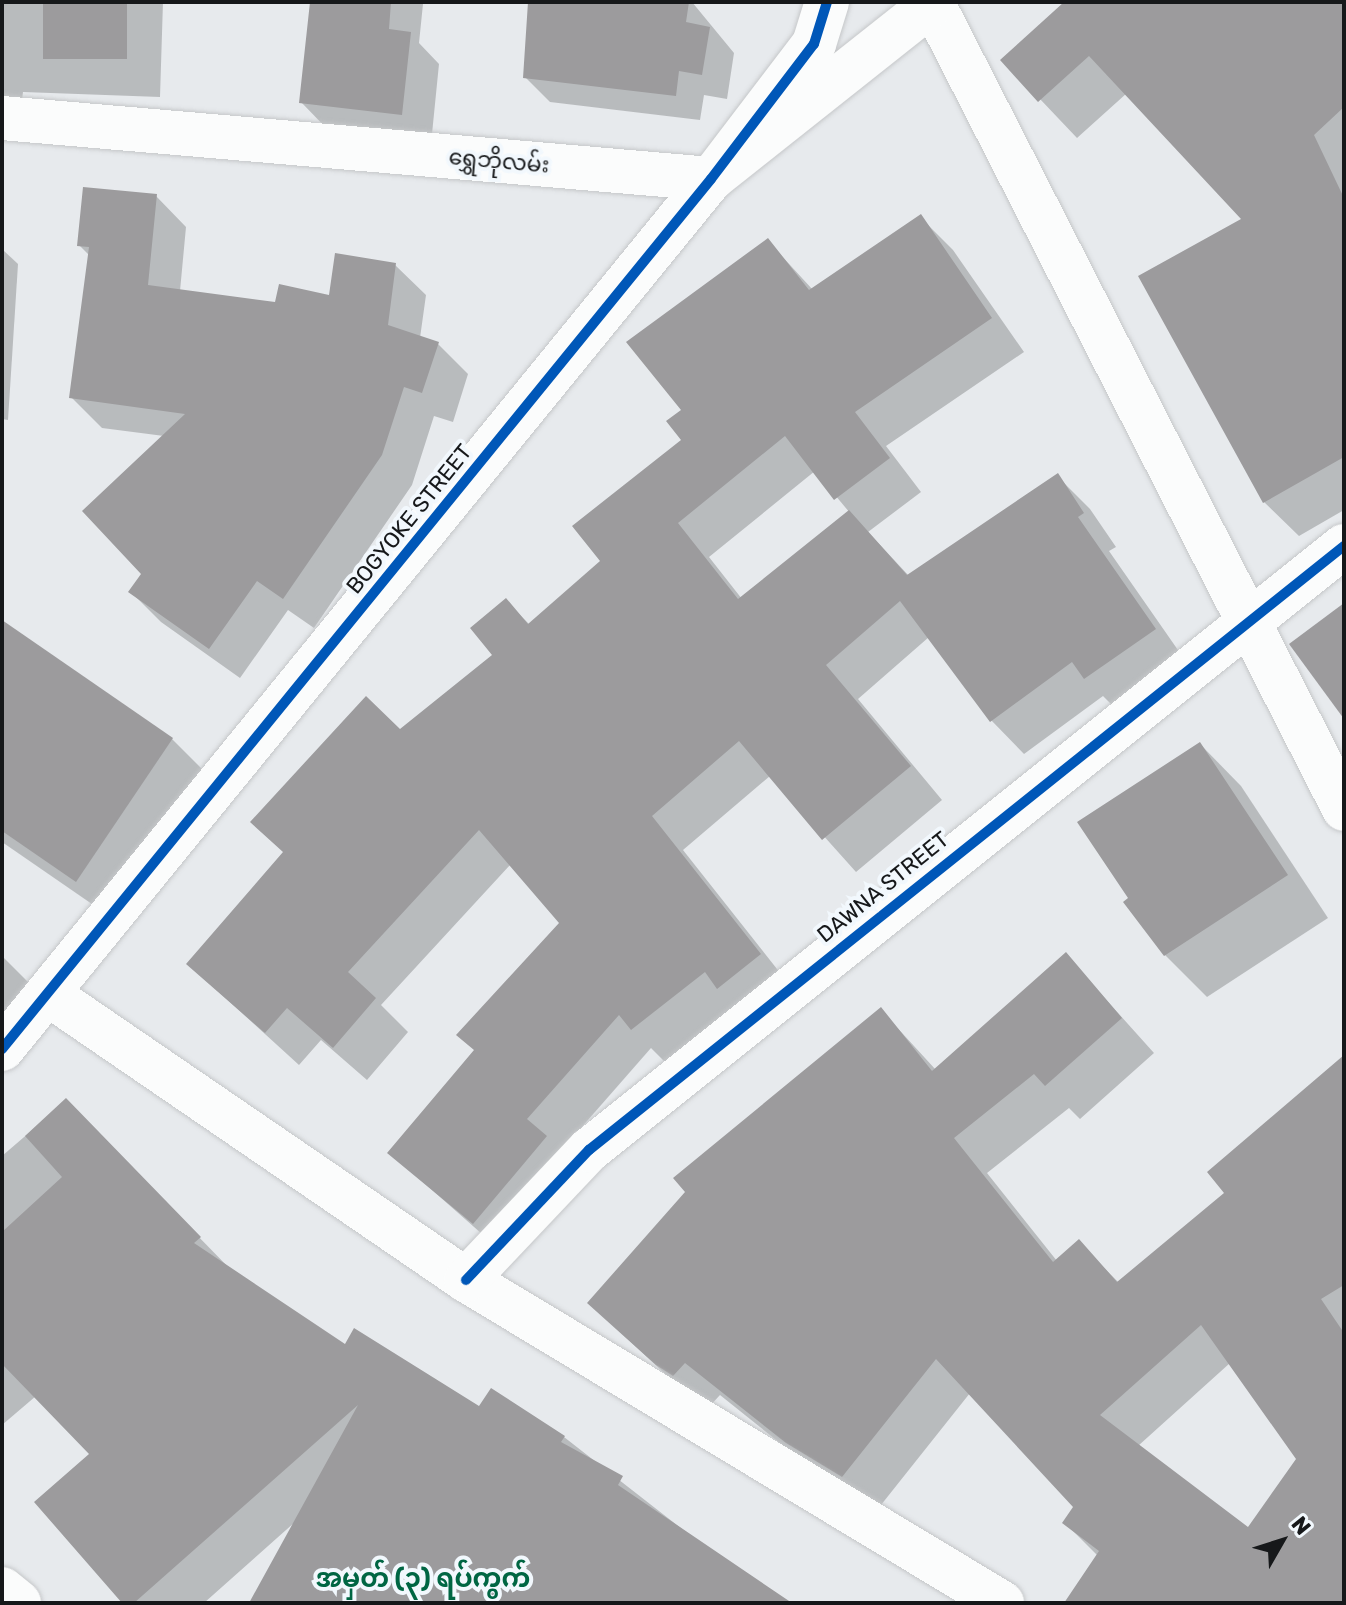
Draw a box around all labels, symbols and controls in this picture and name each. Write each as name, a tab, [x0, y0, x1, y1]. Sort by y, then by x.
street label: ရွှေဘိုလမ်း	[448, 143, 550, 179]
street label: BOGYOKE STREET	[341, 439, 477, 599]
street label: DAWNA STREET	[812, 826, 954, 948]
north arrow	[1242, 1501, 1322, 1581]
text: N	[1286, 1511, 1317, 1540]
district label: အမှတ် (၃) ရပ်ကွက်	[316, 1563, 530, 1595]

